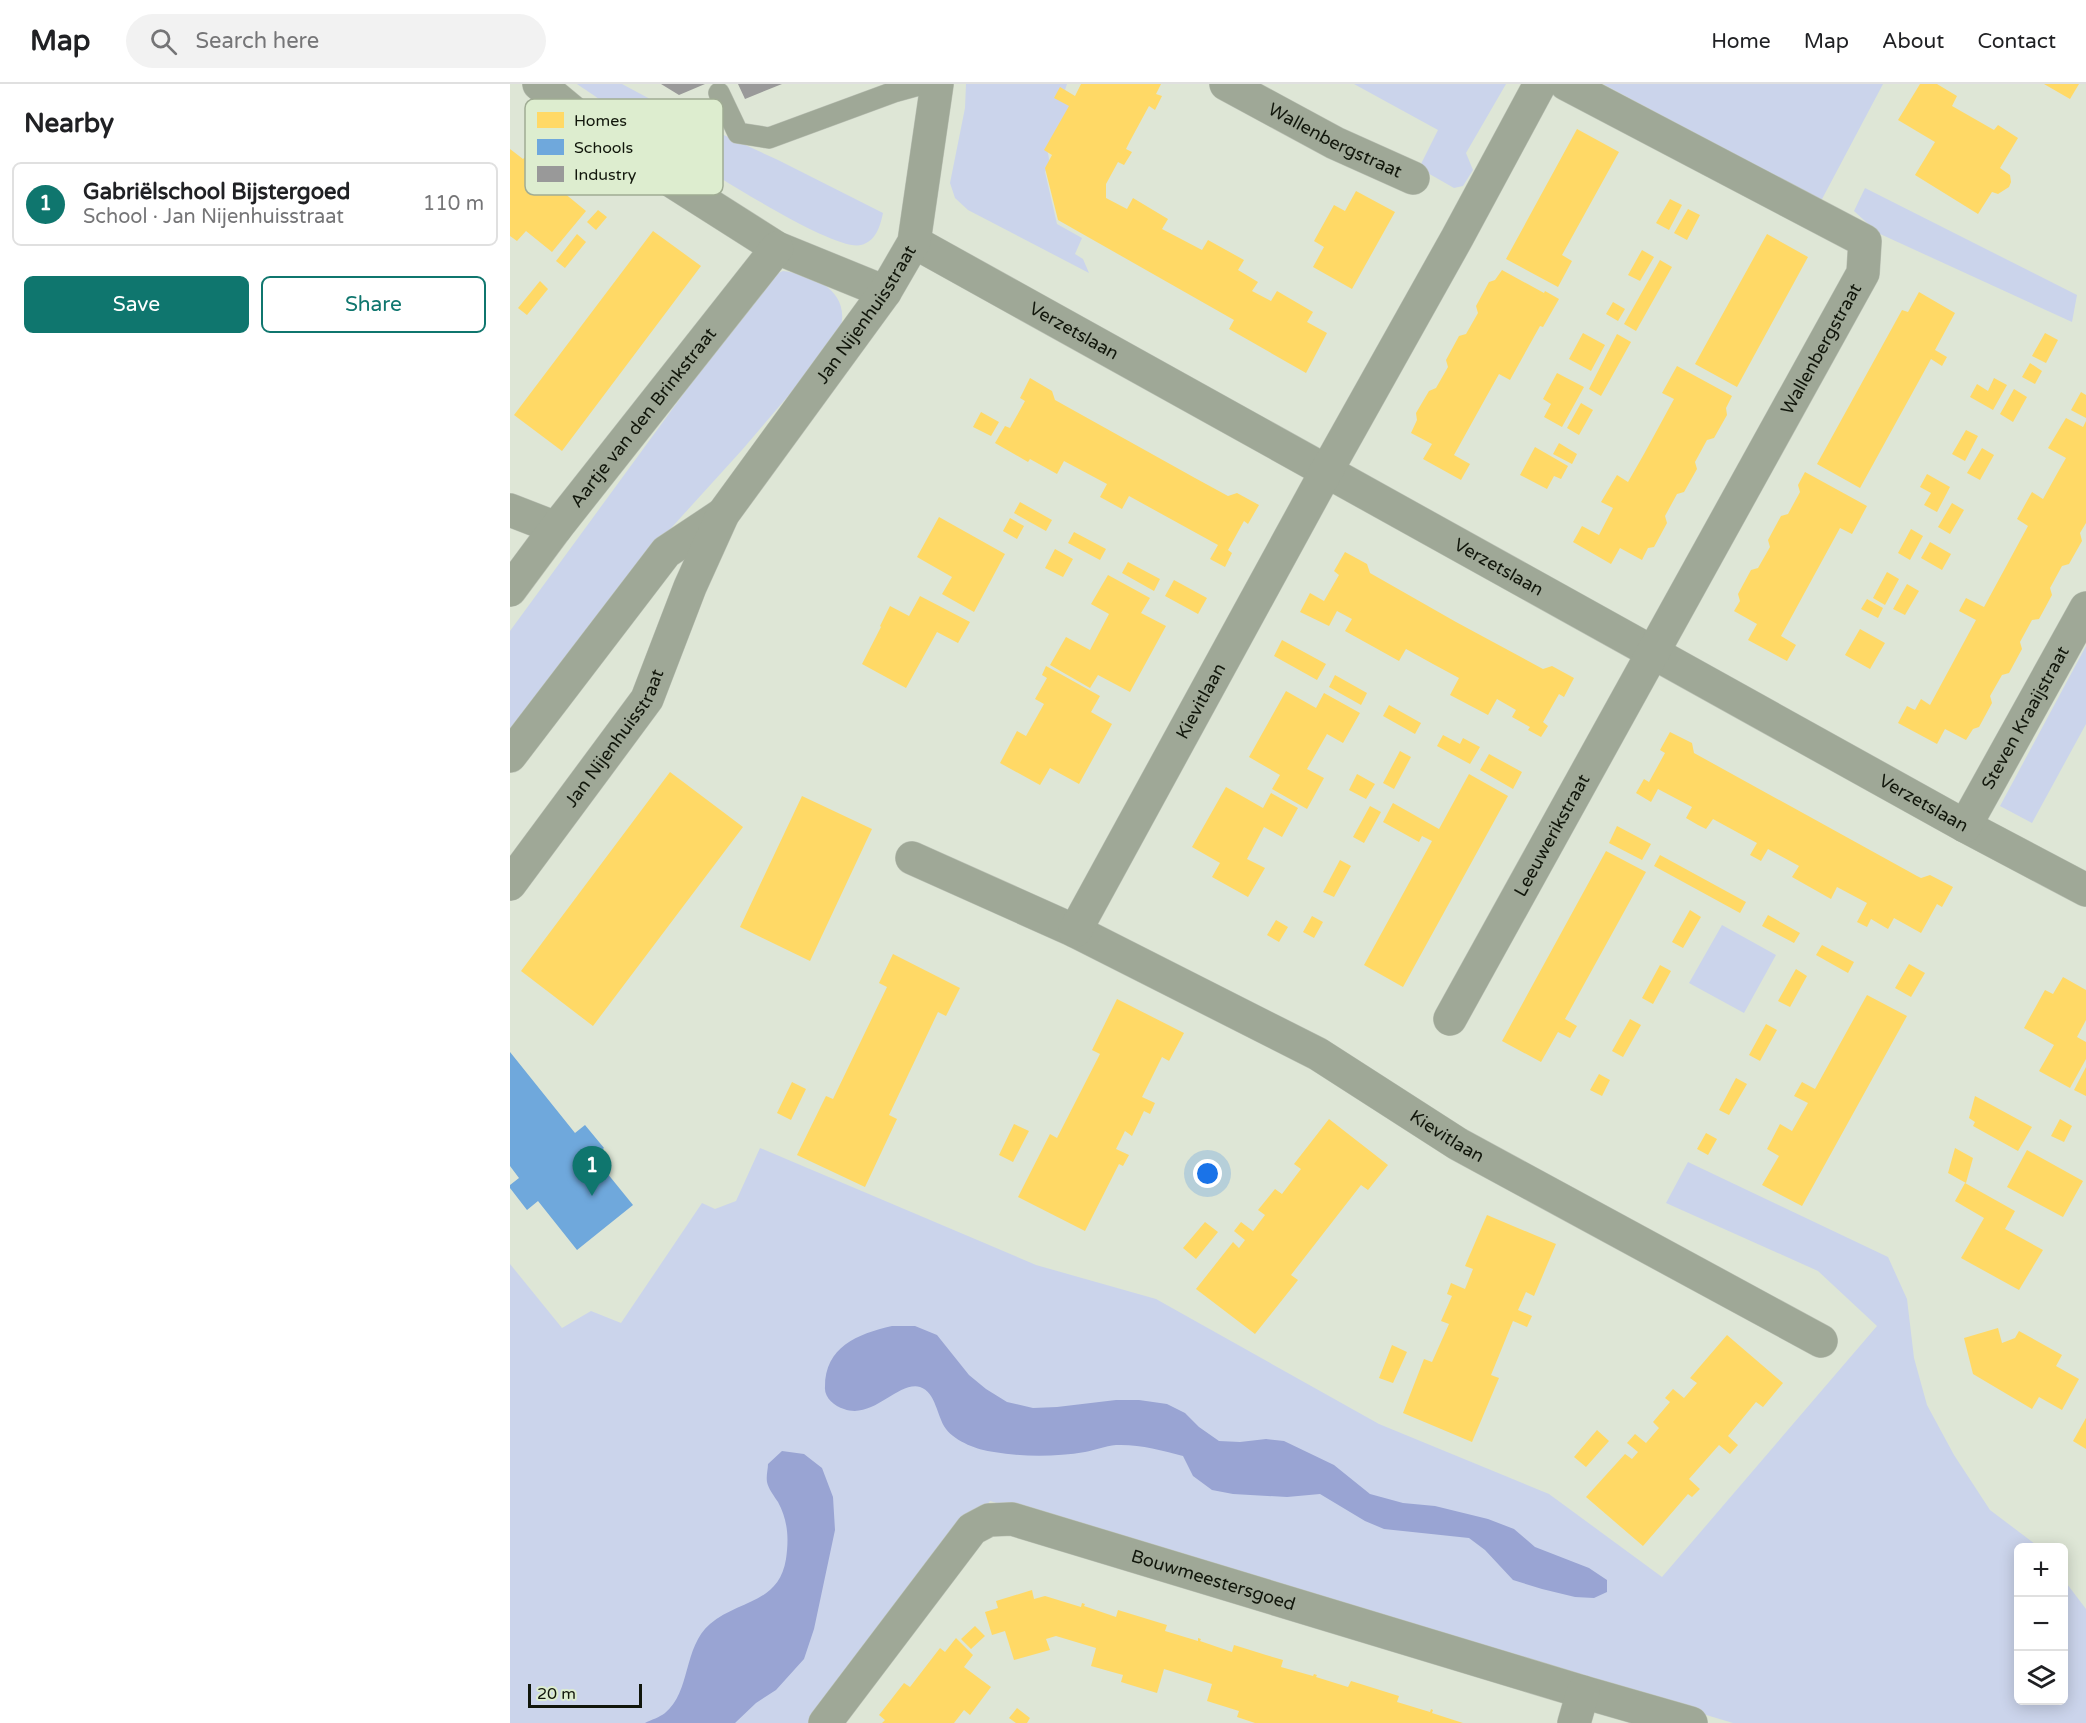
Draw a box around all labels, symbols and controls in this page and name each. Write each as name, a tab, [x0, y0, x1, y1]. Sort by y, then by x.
search box	[126, 14, 546, 68]
text: Map	[30, 24, 90, 58]
icon: search	[147, 25, 180, 58]
text: Search here	[195, 28, 319, 54]
text: Home	[1711, 29, 1771, 54]
text: Map	[1804, 29, 1849, 54]
text: About	[1882, 29, 1944, 54]
text: Contact	[1977, 29, 2056, 54]
street label: Wallenbergstraat	[1264, 98, 1406, 183]
legend	[525, 99, 723, 195]
text: Nearby	[24, 108, 114, 139]
text: Homes	[574, 111, 627, 131]
text: Schools	[574, 138, 633, 158]
text: Industry	[574, 165, 637, 185]
text: Gabriëlschool Bijstergoed	[83, 179, 350, 205]
text: 1	[39, 192, 52, 216]
text: 110 m	[423, 192, 484, 216]
text: School · Jan Nijenhuisstraat	[83, 205, 344, 229]
street label: Jan Nijenhuisstraat	[811, 241, 921, 388]
button: Save	[24, 276, 249, 333]
button: Share	[261, 276, 486, 333]
street label: Wallenbergstraat	[1776, 279, 1866, 418]
street label: Verzetslaan	[1025, 297, 1123, 365]
street label: Aartje van den Brinkstraat	[566, 323, 721, 512]
street label: Verzetslaan	[1450, 533, 1547, 601]
street label: Steven Kraaijstraat	[1977, 642, 2074, 793]
street label: Kievitlaan	[1171, 659, 1230, 743]
street label: Jan Nijenhuisstraat	[560, 666, 669, 811]
street label: Verzetslaan	[1875, 769, 1972, 837]
street label: Leeuwerikstraat	[1509, 770, 1594, 900]
street label: Kievitlaan	[1406, 1105, 1488, 1167]
pin: 1	[572, 1146, 611, 1196]
your location	[1193, 1159, 1222, 1188]
map controls	[2014, 1543, 2068, 1705]
button: +	[2014, 1543, 2068, 1597]
street label: Bouwmeestersgoed	[1129, 1545, 1298, 1615]
button: −	[2014, 1597, 2068, 1651]
button: layers	[2014, 1651, 2068, 1705]
scale bar	[528, 1681, 642, 1708]
text: 20 m	[537, 1684, 576, 1704]

